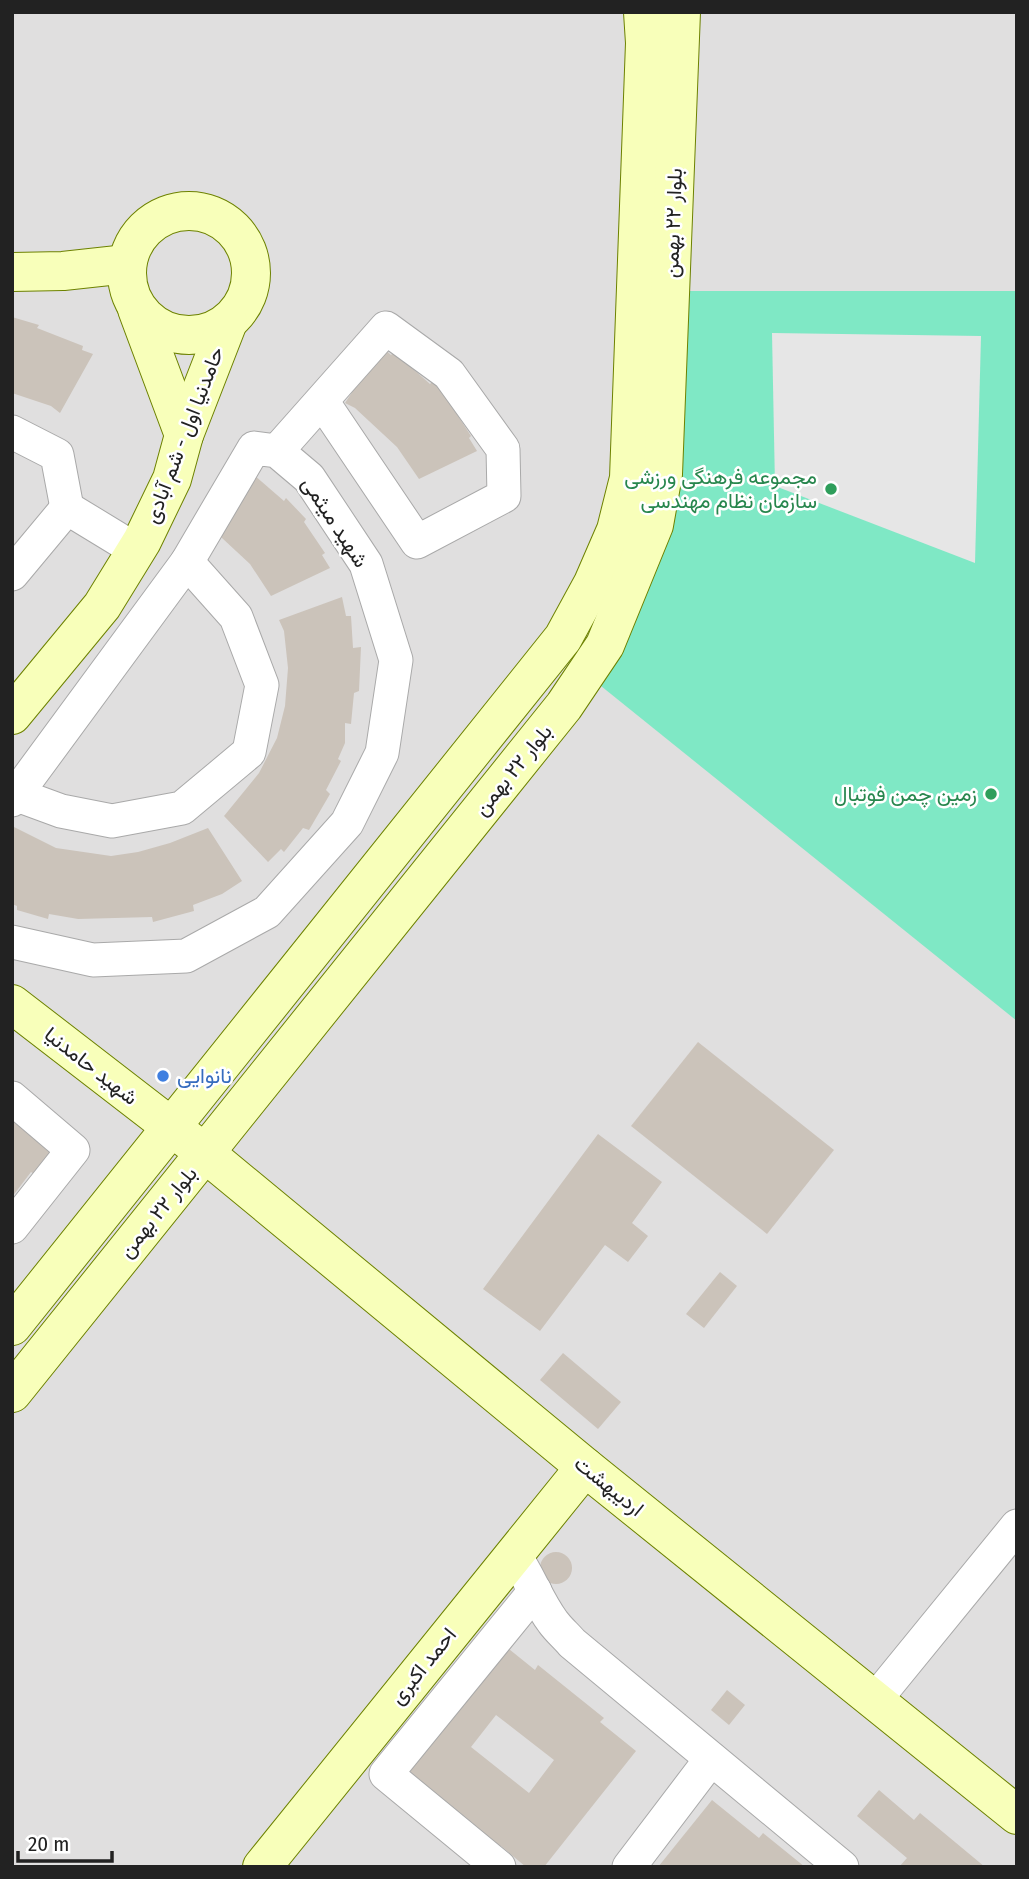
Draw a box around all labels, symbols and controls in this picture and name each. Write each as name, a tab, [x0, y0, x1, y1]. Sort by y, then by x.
street label: بلوار ۲۲ بهمن	[658, 168, 688, 278]
street label: حامدنیا اول - شم آبادی	[138, 343, 231, 528]
place label: مجموعه فرهنگی ورزشی سازمان نظام مهندسی	[624, 464, 817, 515]
street label: شهید میثمی	[296, 472, 374, 572]
marker: مجموعه فرهنگی ورزشی سازمان نظام مهندسی	[823, 481, 839, 497]
street label: بلوار ۲۲ بهمن	[468, 719, 558, 821]
place label: زمین چمن فوتبال	[834, 781, 977, 808]
marker: زمین چمن فوتبال	[983, 786, 999, 802]
street label: شهید حامدنیا	[39, 1021, 143, 1111]
place label: نانوایی	[177, 1063, 232, 1089]
marker: نانوایی	[155, 1068, 171, 1084]
street label: بلوار ۲۲ بهمن	[113, 1161, 203, 1263]
street label: اردیبهشت	[569, 1450, 649, 1522]
street label: احمد اکبری	[384, 1622, 462, 1710]
scale bar	[18, 1820, 112, 1864]
text: 20 m	[28, 1831, 69, 1857]

